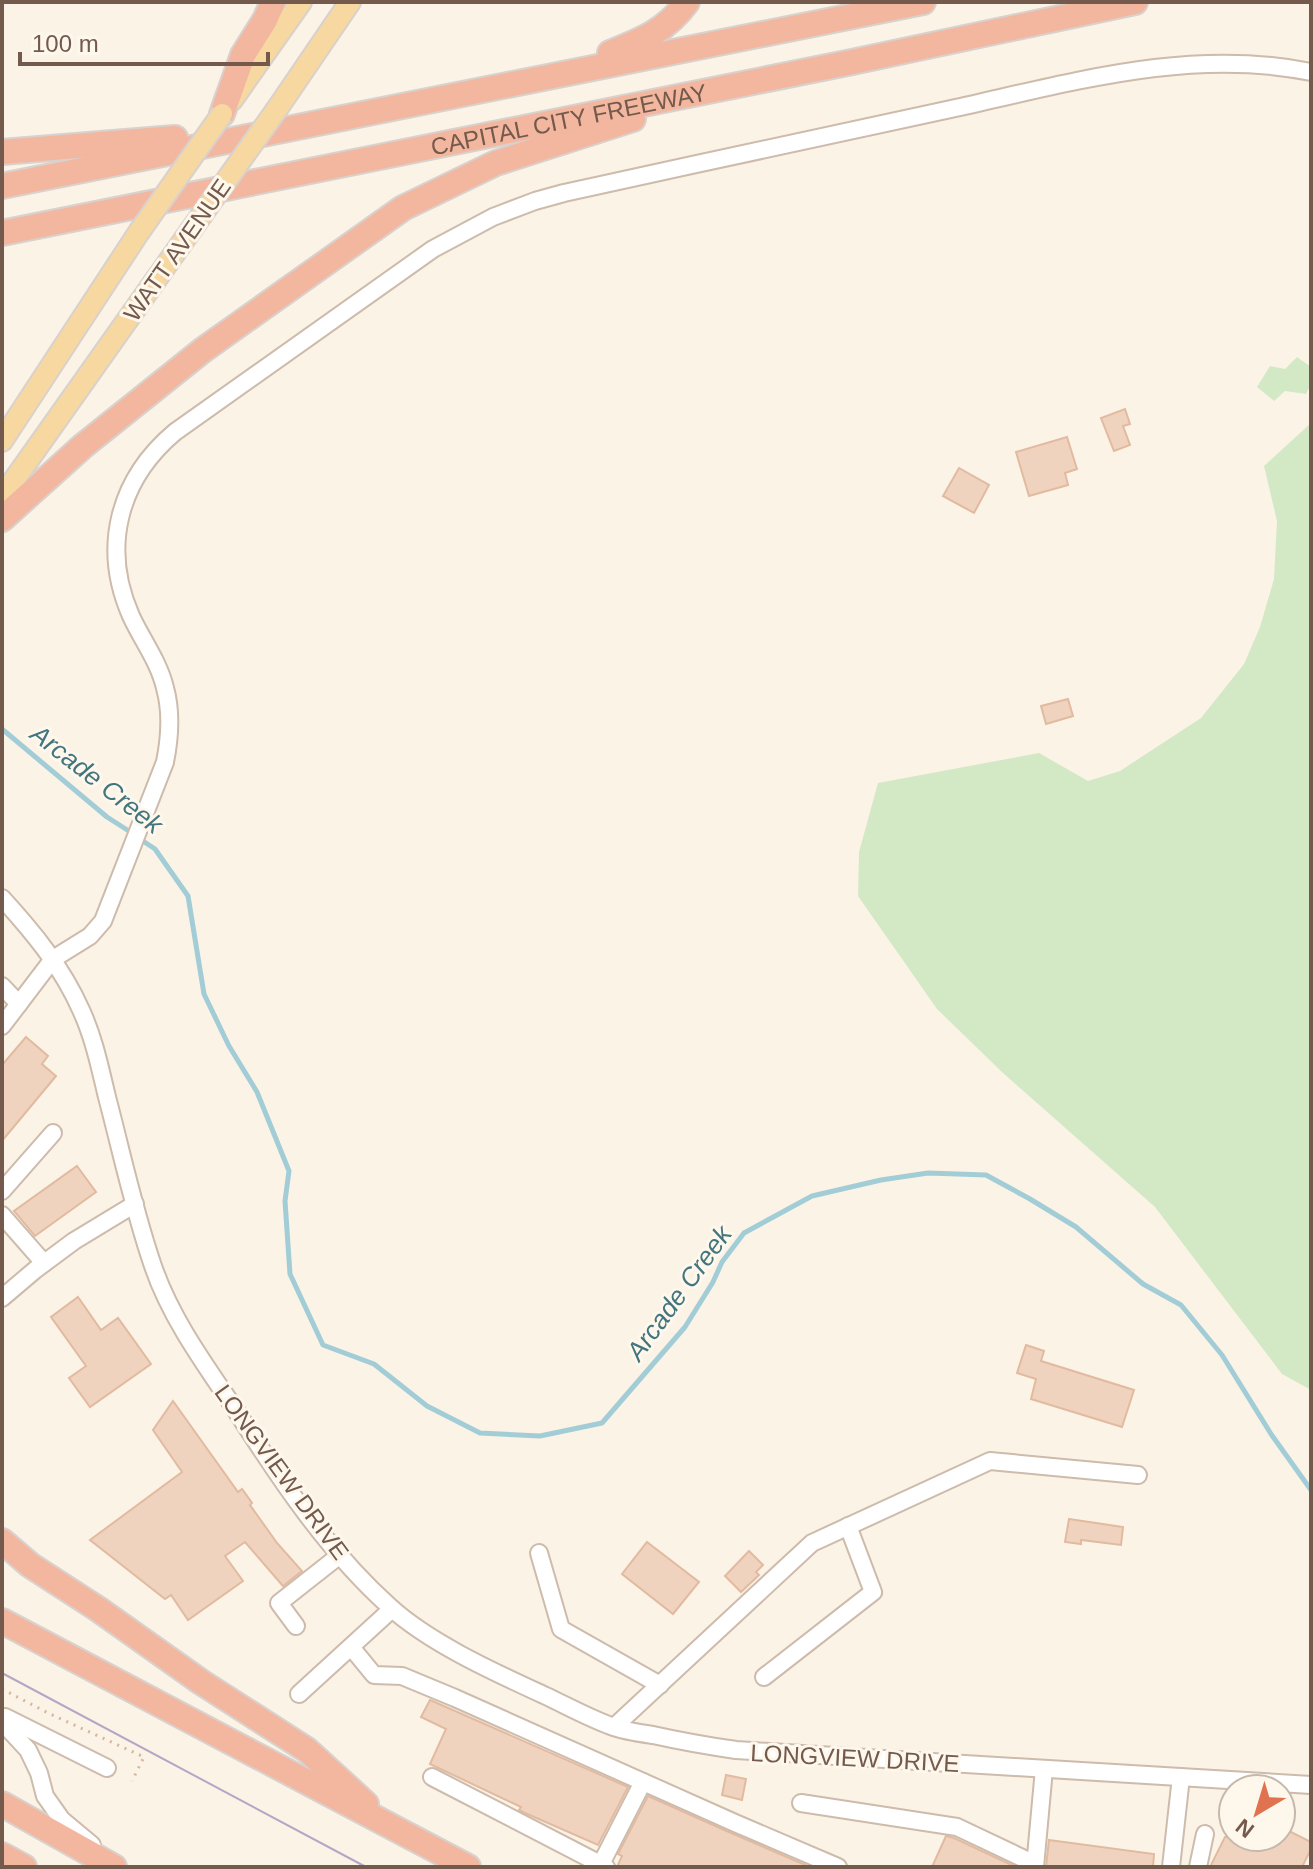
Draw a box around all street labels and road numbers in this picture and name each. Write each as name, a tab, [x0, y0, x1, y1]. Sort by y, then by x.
street label: CAPITAL CITY FREEWAY	[428, 78, 709, 160]
street label: WATT AVENUE	[118, 174, 236, 326]
street label: LONGVIEW DRIVE	[210, 1379, 354, 1565]
street label: LONGVIEW DRIVE	[750, 1739, 960, 1777]

